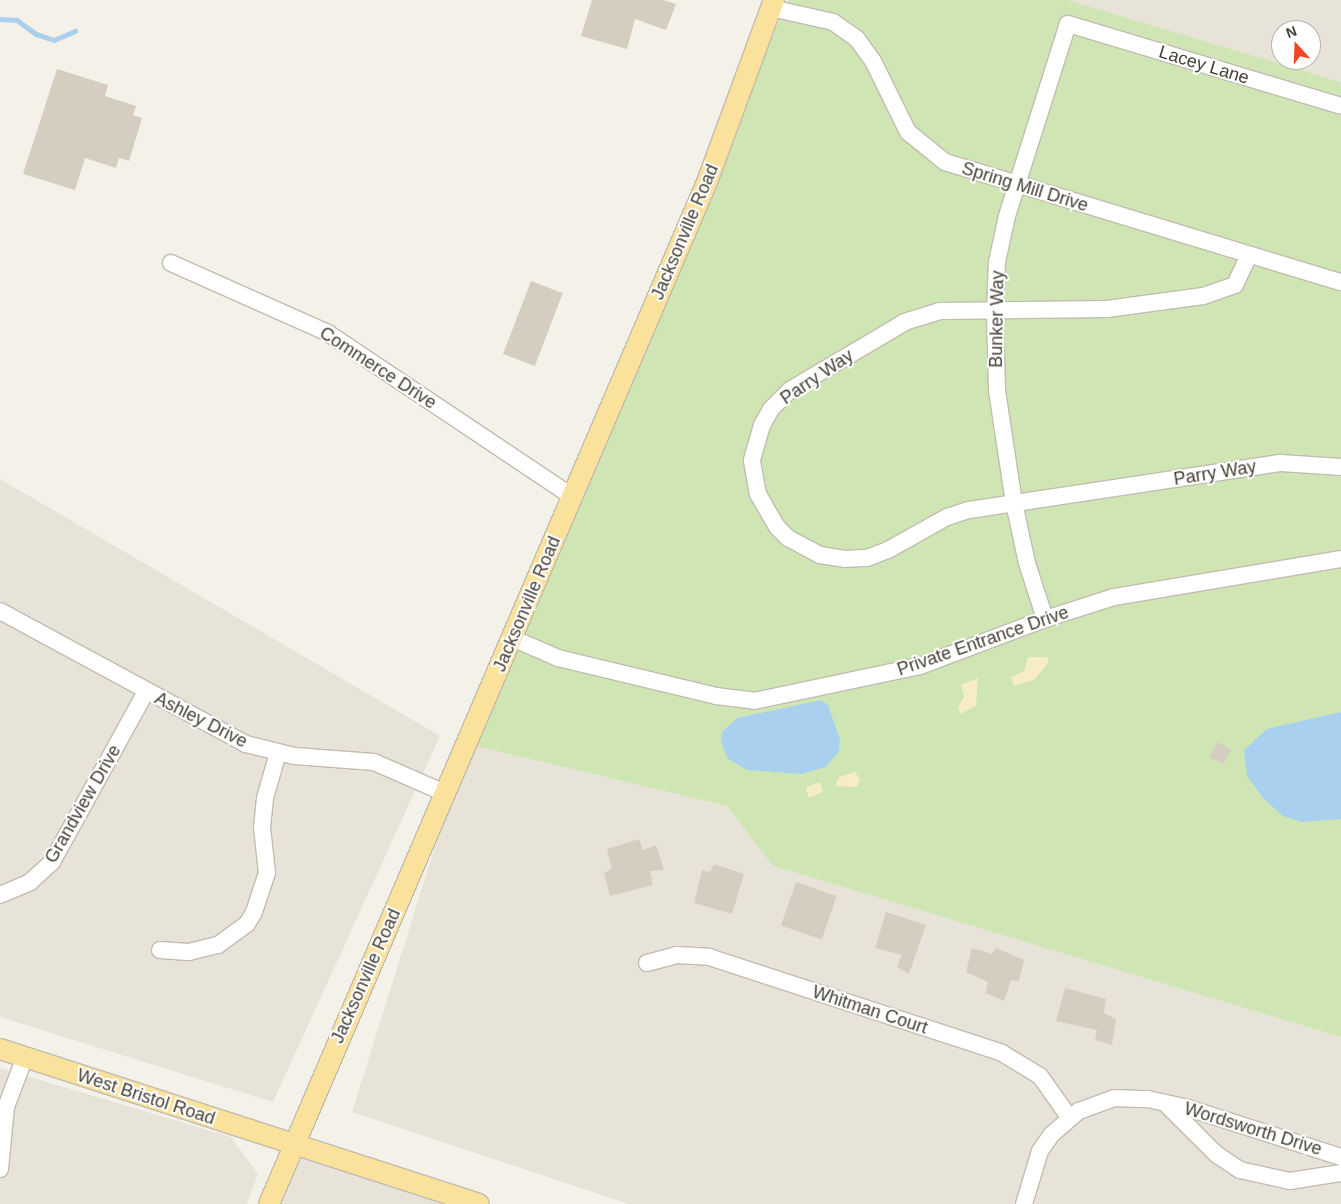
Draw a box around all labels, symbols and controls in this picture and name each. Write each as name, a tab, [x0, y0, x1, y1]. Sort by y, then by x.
north arrow	[1271, 20, 1321, 70]
text: N	[1284, 23, 1299, 41]
street label: Lacey Lane	[1156, 41, 1252, 89]
street label: Spring Mill Drive	[959, 158, 1091, 216]
street label: Jacksonville Road	[647, 161, 723, 303]
street label: Bunker Way	[985, 270, 1009, 368]
street label: Commerce Drive	[316, 322, 440, 414]
street label: Parry Way	[776, 345, 858, 409]
street label: Parry Way	[1172, 456, 1258, 490]
street label: Jacksonville Road	[489, 533, 565, 675]
street label: Private Entrance Drive	[894, 601, 1072, 681]
street label: Ashley Drive	[151, 687, 251, 753]
street label: Grandview Drive	[40, 741, 126, 867]
street label: Jacksonville Road	[327, 905, 405, 1047]
street label: Whitman Court	[810, 981, 930, 1039]
street label: West Bristol Road	[74, 1065, 218, 1129]
street label: Wordsworth Drive	[1182, 1098, 1324, 1160]

